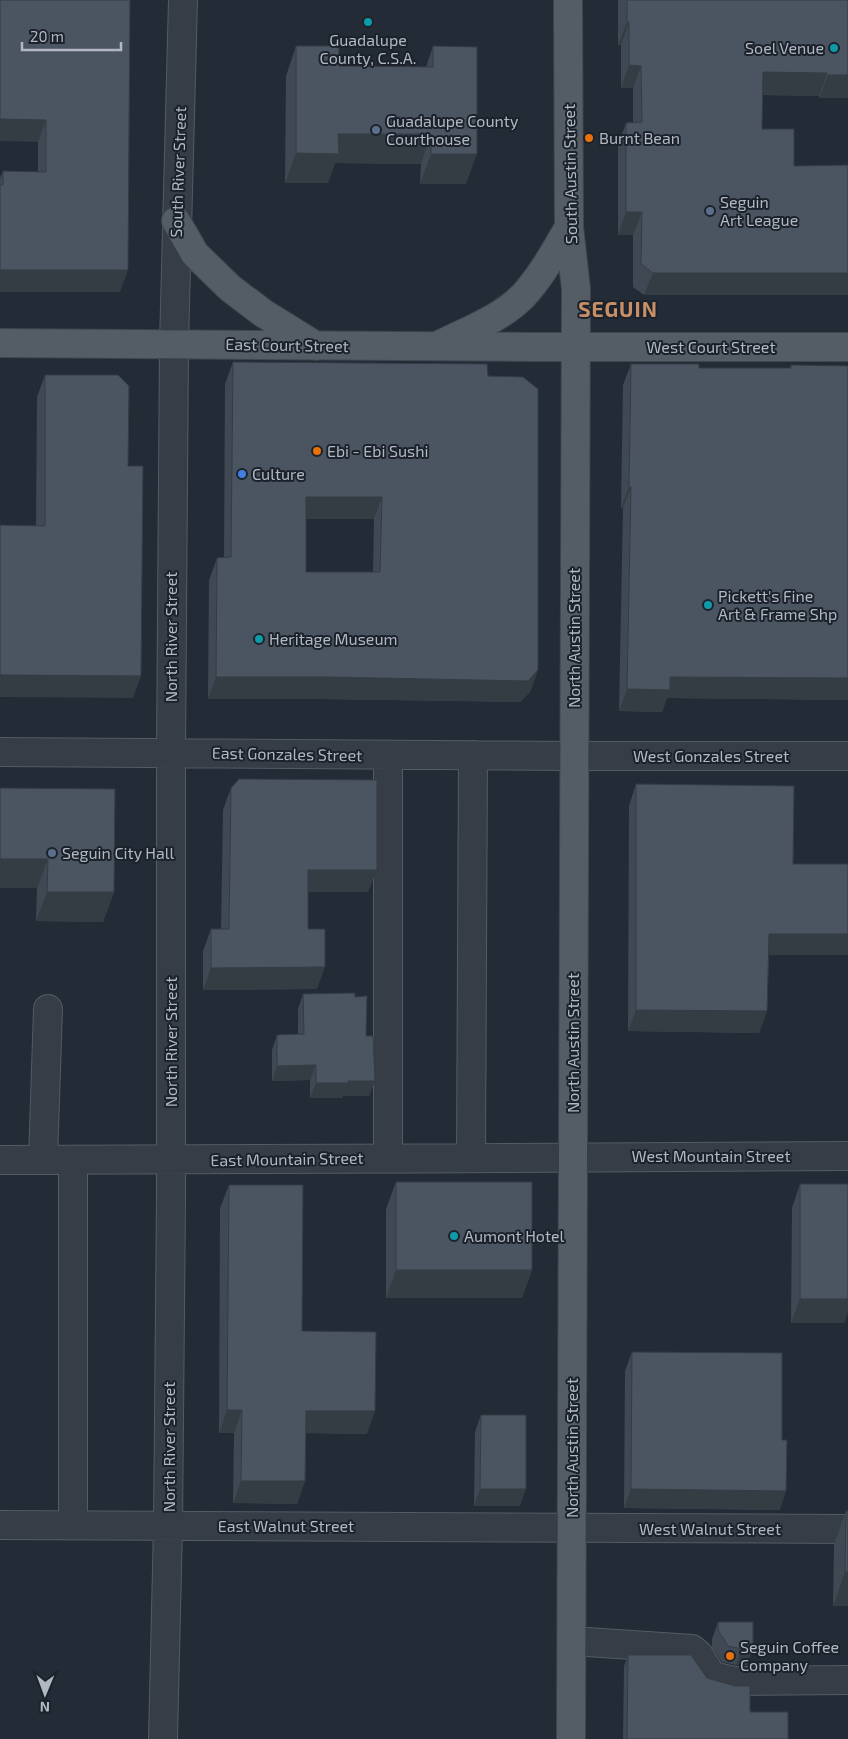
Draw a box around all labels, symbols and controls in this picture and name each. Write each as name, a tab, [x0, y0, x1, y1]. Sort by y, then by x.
marker: Guadalupe County, C.S.A.	[362, 16, 374, 28]
scale bar	[22, 20, 121, 52]
text: 20 m	[30, 27, 64, 45]
place label: Guadalupe County, C.S.A.	[320, 30, 416, 67]
place label: Soel Venue	[745, 38, 824, 57]
marker: Soel Venue	[828, 42, 840, 54]
street label: South Austin Street	[559, 104, 580, 244]
street label: South River Street	[166, 106, 189, 238]
place label: Guadalupe County Courthouse	[386, 111, 519, 148]
marker: Guadalupe County Courthouse	[370, 124, 382, 136]
place label: Burnt Bean	[599, 128, 680, 147]
marker: Burnt Bean	[583, 132, 595, 144]
place label: Seguin Art League	[720, 192, 798, 229]
marker: Seguin Art League	[704, 205, 716, 217]
district label: SEGUIN	[578, 296, 658, 321]
street label: East Court Street	[225, 334, 349, 355]
street label: West Court Street	[646, 337, 776, 356]
place label: Ebi - Ebi Sushi	[327, 441, 428, 460]
marker: Ebi - Ebi Sushi	[311, 445, 323, 457]
place label: Culture	[252, 464, 305, 483]
marker: Culture	[236, 468, 248, 480]
street label: North Austin Street	[564, 568, 583, 708]
street label: North River Street	[161, 572, 180, 702]
place label: Pickett's Fine Art & Frame Shp	[718, 586, 837, 623]
marker: Pickett's Fine Art & Frame Shp	[702, 599, 714, 611]
place label: Heritage Museum	[269, 629, 398, 648]
marker: Heritage Museum	[253, 633, 265, 645]
street label: East Gonzales Street	[212, 743, 362, 764]
street label: West Gonzales Street	[633, 746, 789, 765]
place label: Seguin City Hall	[62, 843, 175, 862]
marker: Seguin City Hall	[46, 847, 58, 859]
street label: North Austin Street	[563, 973, 582, 1113]
street label: North River Street	[161, 977, 180, 1107]
street label: West Mountain Street	[632, 1146, 790, 1165]
street label: East Mountain Street	[210, 1148, 364, 1169]
place label: Aumont Hotel	[464, 1226, 565, 1245]
marker: Aumont Hotel	[448, 1230, 460, 1242]
street label: North Austin Street	[562, 1378, 581, 1518]
street label: North River Street	[159, 1382, 178, 1512]
street label: East Walnut Street	[218, 1516, 354, 1535]
street label: West Walnut Street	[639, 1519, 781, 1538]
place label: Seguin Coffee Company	[740, 1637, 839, 1674]
marker: Seguin Coffee Company	[724, 1650, 736, 1662]
north arrow	[20, 1669, 70, 1719]
text: N	[40, 1699, 50, 1716]

